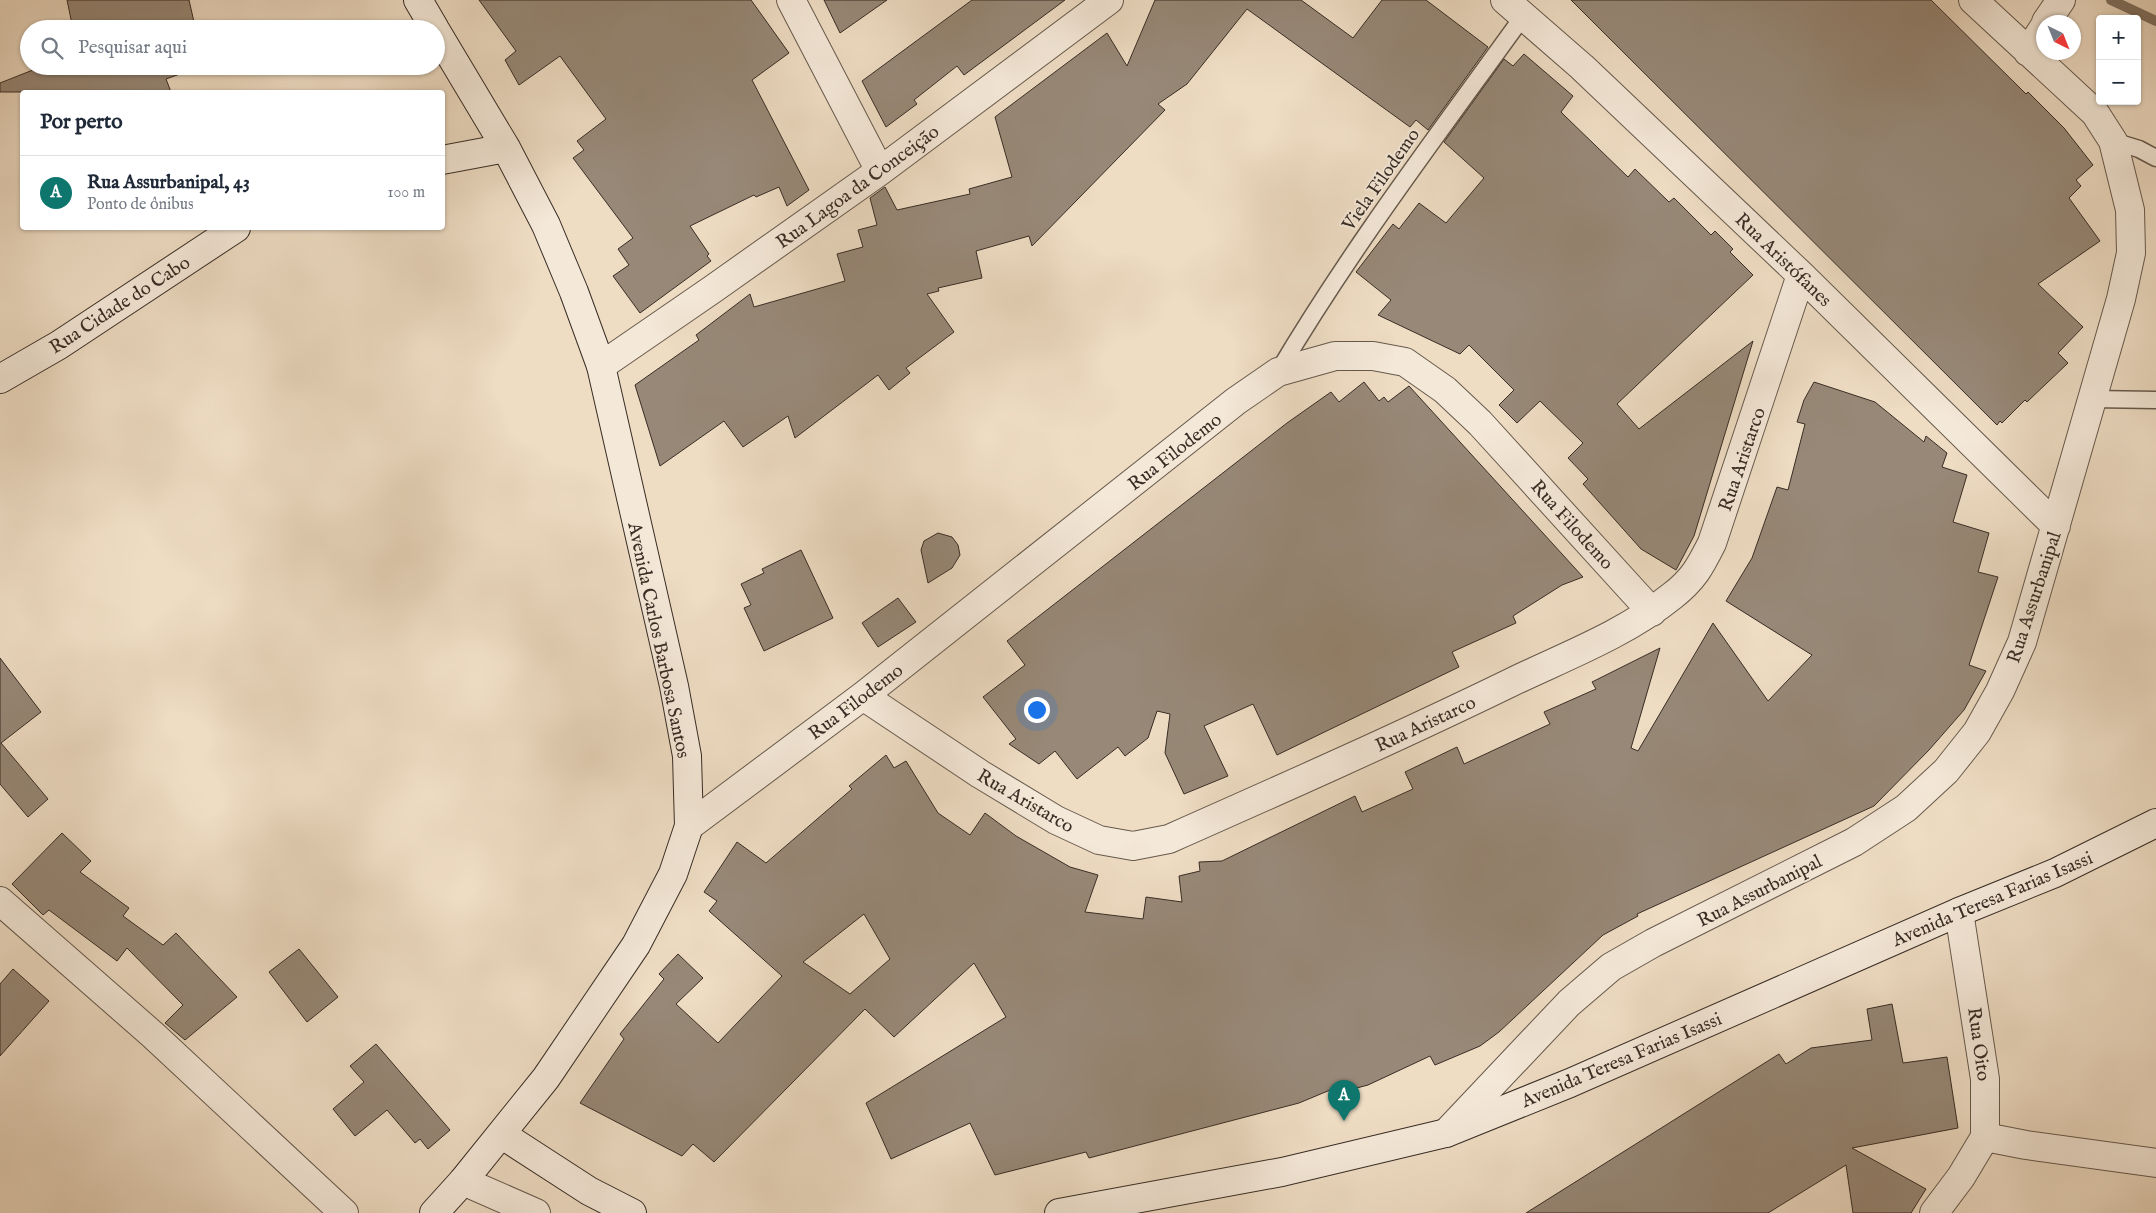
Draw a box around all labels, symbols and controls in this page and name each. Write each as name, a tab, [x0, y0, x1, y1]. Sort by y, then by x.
north arrow	[2036, 15, 2081, 60]
map controls	[2096, 15, 2141, 105]
button: +	[2096, 15, 2141, 60]
search box	[20, 20, 445, 75]
icon: search	[38, 34, 66, 62]
text: Pesquisar aqui	[78, 36, 187, 60]
button: −	[2096, 60, 2141, 105]
text: Por perto	[40, 109, 122, 136]
street label: Rua Lagoa da Conceição	[772, 120, 945, 255]
street label: Viela Filodemo	[1337, 124, 1426, 237]
text: Rua Assurbanipal, 43	[87, 171, 250, 195]
text: A	[51, 183, 61, 203]
text: 100 m	[388, 183, 425, 203]
text: Ponto de ônibus	[87, 195, 194, 215]
street label: Rua Aristófanes	[1729, 208, 1836, 313]
street label: Rua Cidade do Cabo	[45, 251, 195, 360]
street label: Rua Aristarco	[1714, 405, 1772, 515]
street label: Rua Filodemo	[1123, 408, 1227, 497]
street label: Rua Filodemo	[1525, 475, 1618, 575]
street label: Avenida Carlos Barbosa Santos	[621, 519, 695, 761]
street label: Rua Assurbanipal	[2002, 528, 2068, 666]
street label: Rua Filodemo	[804, 659, 908, 746]
street label: Rua Aristarco	[1372, 691, 1480, 759]
your location	[1024, 697, 1050, 723]
street label: Rua Aristarco	[972, 764, 1078, 839]
street label: Avenida Teresa Farias Isassi	[1888, 847, 2097, 953]
street label: Rua Assurbanipal	[1693, 850, 1827, 934]
street label: Rua Oito	[1961, 1006, 1995, 1083]
street label: Avenida Teresa Farias Isassi	[1517, 1008, 1726, 1114]
pin: A	[1328, 1080, 1360, 1121]

